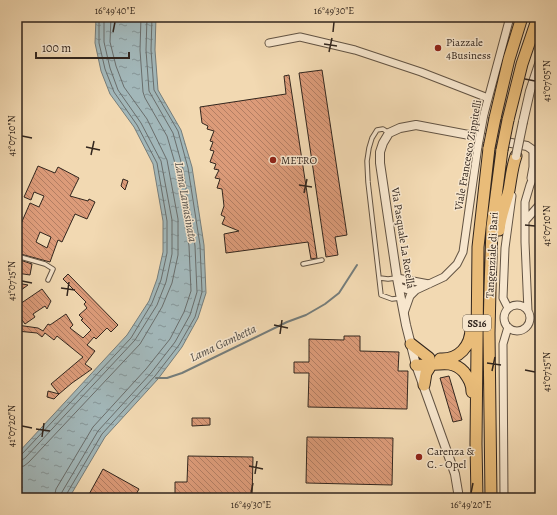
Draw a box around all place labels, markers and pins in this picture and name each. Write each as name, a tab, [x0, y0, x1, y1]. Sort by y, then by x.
place label: Piazzale 4Business	[446, 35, 491, 63]
marker: Piazzale 4Business	[433, 43, 443, 53]
place label: METRO	[281, 153, 317, 168]
marker: METRO	[268, 155, 278, 165]
place label: Carenza & C. - Opel	[427, 444, 474, 472]
marker: Carenza & C. - Opel	[414, 452, 424, 462]

